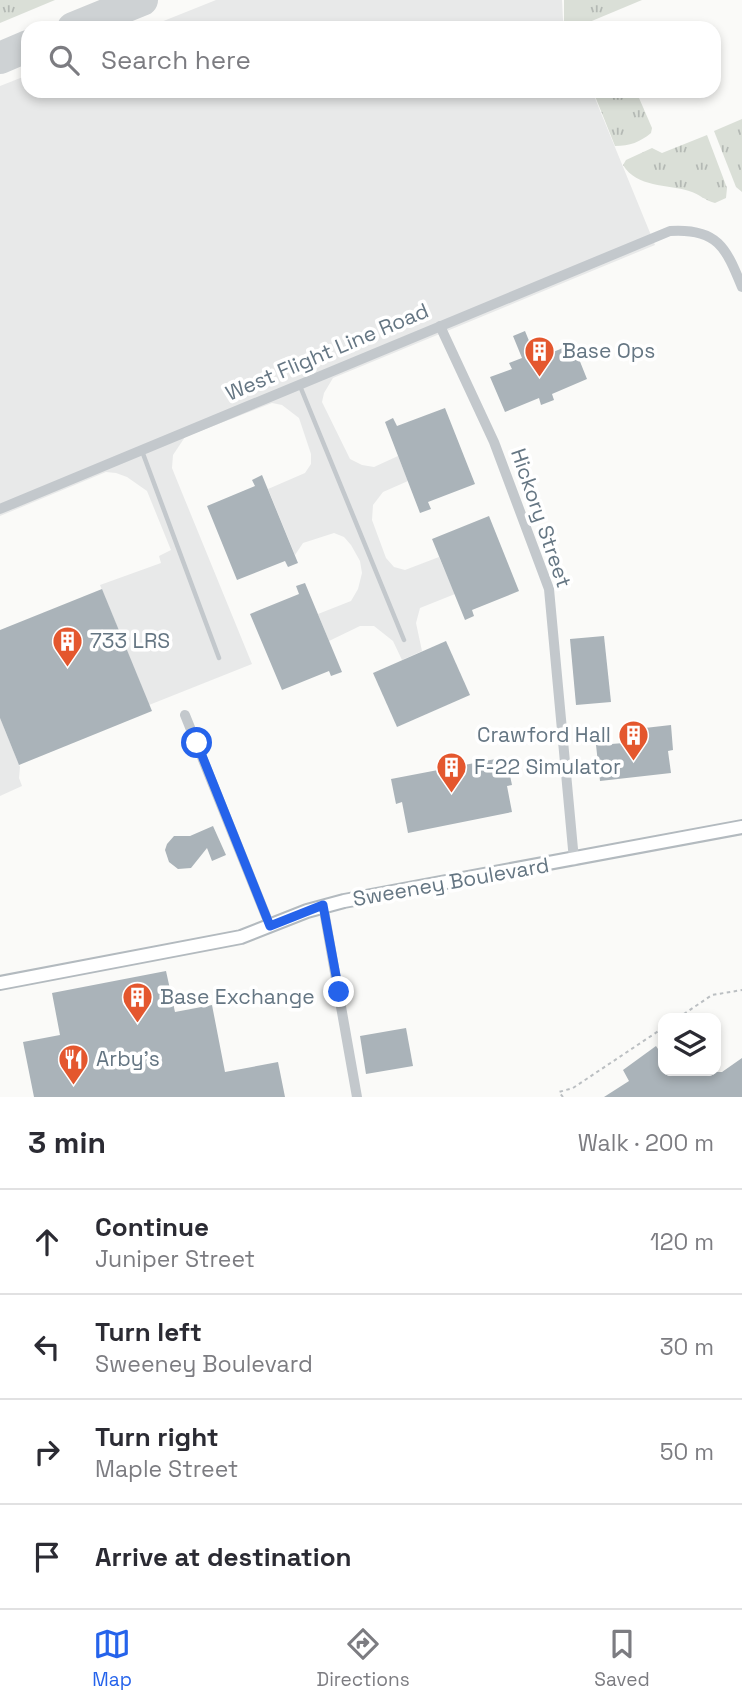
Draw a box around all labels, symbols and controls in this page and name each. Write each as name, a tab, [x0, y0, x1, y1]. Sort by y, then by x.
search box	[21, 21, 721, 98]
icon: search	[45, 41, 83, 79]
text: Search here	[101, 43, 251, 77]
street label: West Flight Line Road	[221, 297, 432, 407]
building icon: Base Ops	[522, 334, 556, 378]
place label: Base Ops	[562, 337, 655, 364]
street label: Hickory Street	[505, 445, 578, 591]
building icon: 733 LRS	[50, 624, 84, 668]
place label: 733 LRS	[90, 627, 170, 654]
building icon: Crawford Hall	[617, 718, 651, 762]
place label: Crawford Hall	[477, 721, 611, 748]
route start	[181, 727, 212, 758]
building icon: F-22 Simulator	[434, 750, 468, 794]
place label: F-22 Simulator	[474, 753, 621, 780]
street label: Sweeney Boulevard	[351, 851, 551, 912]
route end	[323, 976, 354, 1007]
building icon: Base Exchange	[120, 980, 154, 1024]
place label: Base Exchange	[160, 983, 315, 1010]
map controls	[658, 1013, 721, 1076]
button: layers	[658, 1013, 721, 1076]
restaurant icon: Arby's	[56, 1042, 90, 1086]
place label: Arby's	[96, 1045, 160, 1072]
text: 3 min	[28, 1123, 106, 1162]
text: Walk · 200 m	[578, 1128, 714, 1158]
text: Continue	[95, 1210, 209, 1244]
icon: ahead	[28, 1223, 66, 1261]
text: 120 m	[650, 1227, 714, 1257]
text: Juniper Street	[95, 1244, 255, 1274]
text: Turn left	[95, 1315, 202, 1349]
icon: left	[28, 1328, 66, 1366]
text: 30 m	[660, 1332, 714, 1362]
text: Sweeney Boulevard	[95, 1349, 313, 1379]
text: Turn right	[95, 1420, 219, 1454]
icon: right	[28, 1433, 66, 1471]
text: 50 m	[660, 1437, 714, 1467]
text: Maple Street	[95, 1454, 238, 1484]
icon: arrive	[28, 1538, 66, 1576]
text: Arrive at destination	[95, 1540, 352, 1574]
tab: Map	[92, 1625, 132, 1692]
tab: Directions	[317, 1625, 410, 1692]
tab: Saved	[594, 1625, 650, 1692]

